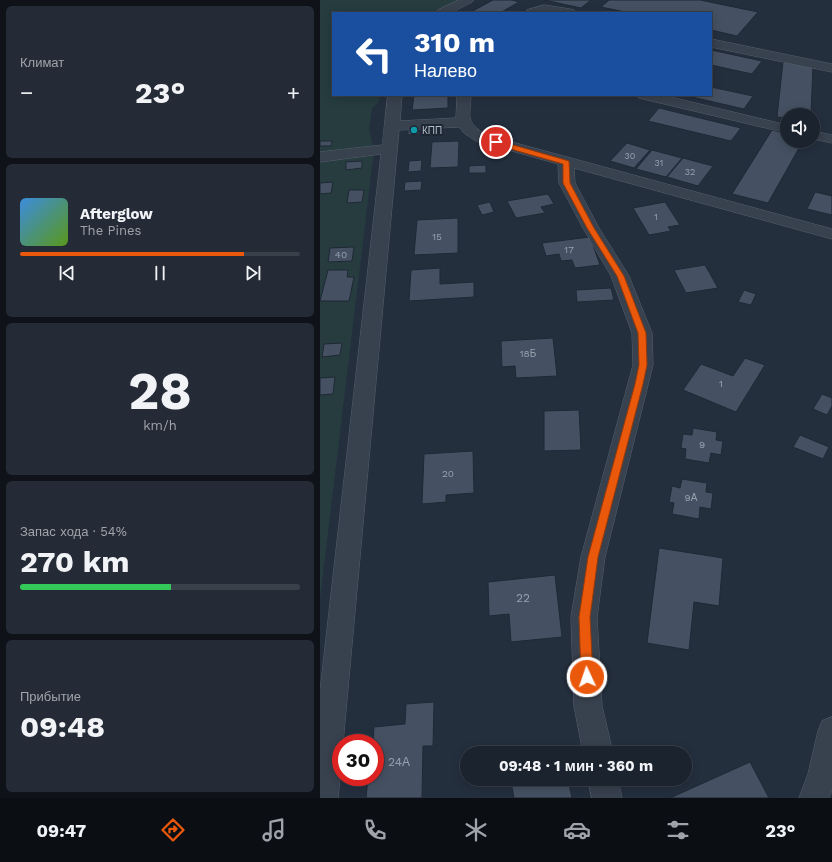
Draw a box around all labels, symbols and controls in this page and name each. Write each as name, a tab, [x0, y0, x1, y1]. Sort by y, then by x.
text: 310 m	[414, 26, 495, 59]
icon: left	[348, 28, 400, 80]
text: Климат	[20, 55, 64, 70]
text: Налево	[414, 60, 477, 81]
text: 23°	[135, 75, 185, 110]
text: −	[20, 80, 33, 105]
text: +	[287, 80, 300, 105]
map controls	[780, 108, 820, 148]
button: sound	[780, 108, 820, 148]
marker: КПП	[409, 125, 419, 135]
place label: КПП	[422, 125, 442, 136]
pin	[479, 125, 513, 159]
icon: arrive	[485, 131, 507, 153]
house number: 30	[625, 151, 636, 161]
house number: 31	[655, 158, 663, 168]
house number: 32	[685, 167, 695, 177]
text: Afterglow	[80, 205, 153, 223]
house number: 1	[654, 212, 658, 222]
text: The Pines	[80, 223, 141, 238]
house number: 15	[432, 231, 442, 242]
house number: 17	[564, 244, 574, 255]
house number: 40	[335, 249, 347, 260]
icon: previous	[56, 262, 78, 284]
icon: pause	[149, 262, 171, 284]
icon: next	[242, 262, 264, 284]
house number: 18Б	[520, 348, 537, 359]
text: 28	[128, 361, 192, 422]
house number: 1	[719, 378, 723, 389]
text: km/h	[143, 418, 177, 433]
house number: 9	[699, 439, 705, 450]
house number: 20	[442, 468, 454, 479]
house number: 9А	[685, 492, 698, 503]
text: Запас хода · 54%	[20, 524, 127, 539]
text: 270 km	[20, 544, 130, 579]
house number: 22	[516, 591, 530, 605]
position arrow	[566, 656, 608, 698]
text: Прибытие	[20, 689, 81, 704]
text: 09:48	[20, 709, 105, 744]
speed limit sign: 30	[332, 734, 384, 786]
house number: 24А	[388, 755, 410, 769]
text: 09:48 · 1 мин · 360 m	[499, 757, 653, 775]
icon: directions	[159, 816, 187, 844]
icon: music	[260, 816, 288, 844]
icon: phone	[361, 816, 389, 844]
icon: climate	[462, 816, 490, 844]
icon: car	[563, 816, 591, 844]
icon: filters	[664, 816, 692, 844]
text: 09:47	[36, 820, 86, 841]
text: 23°	[765, 820, 795, 841]

